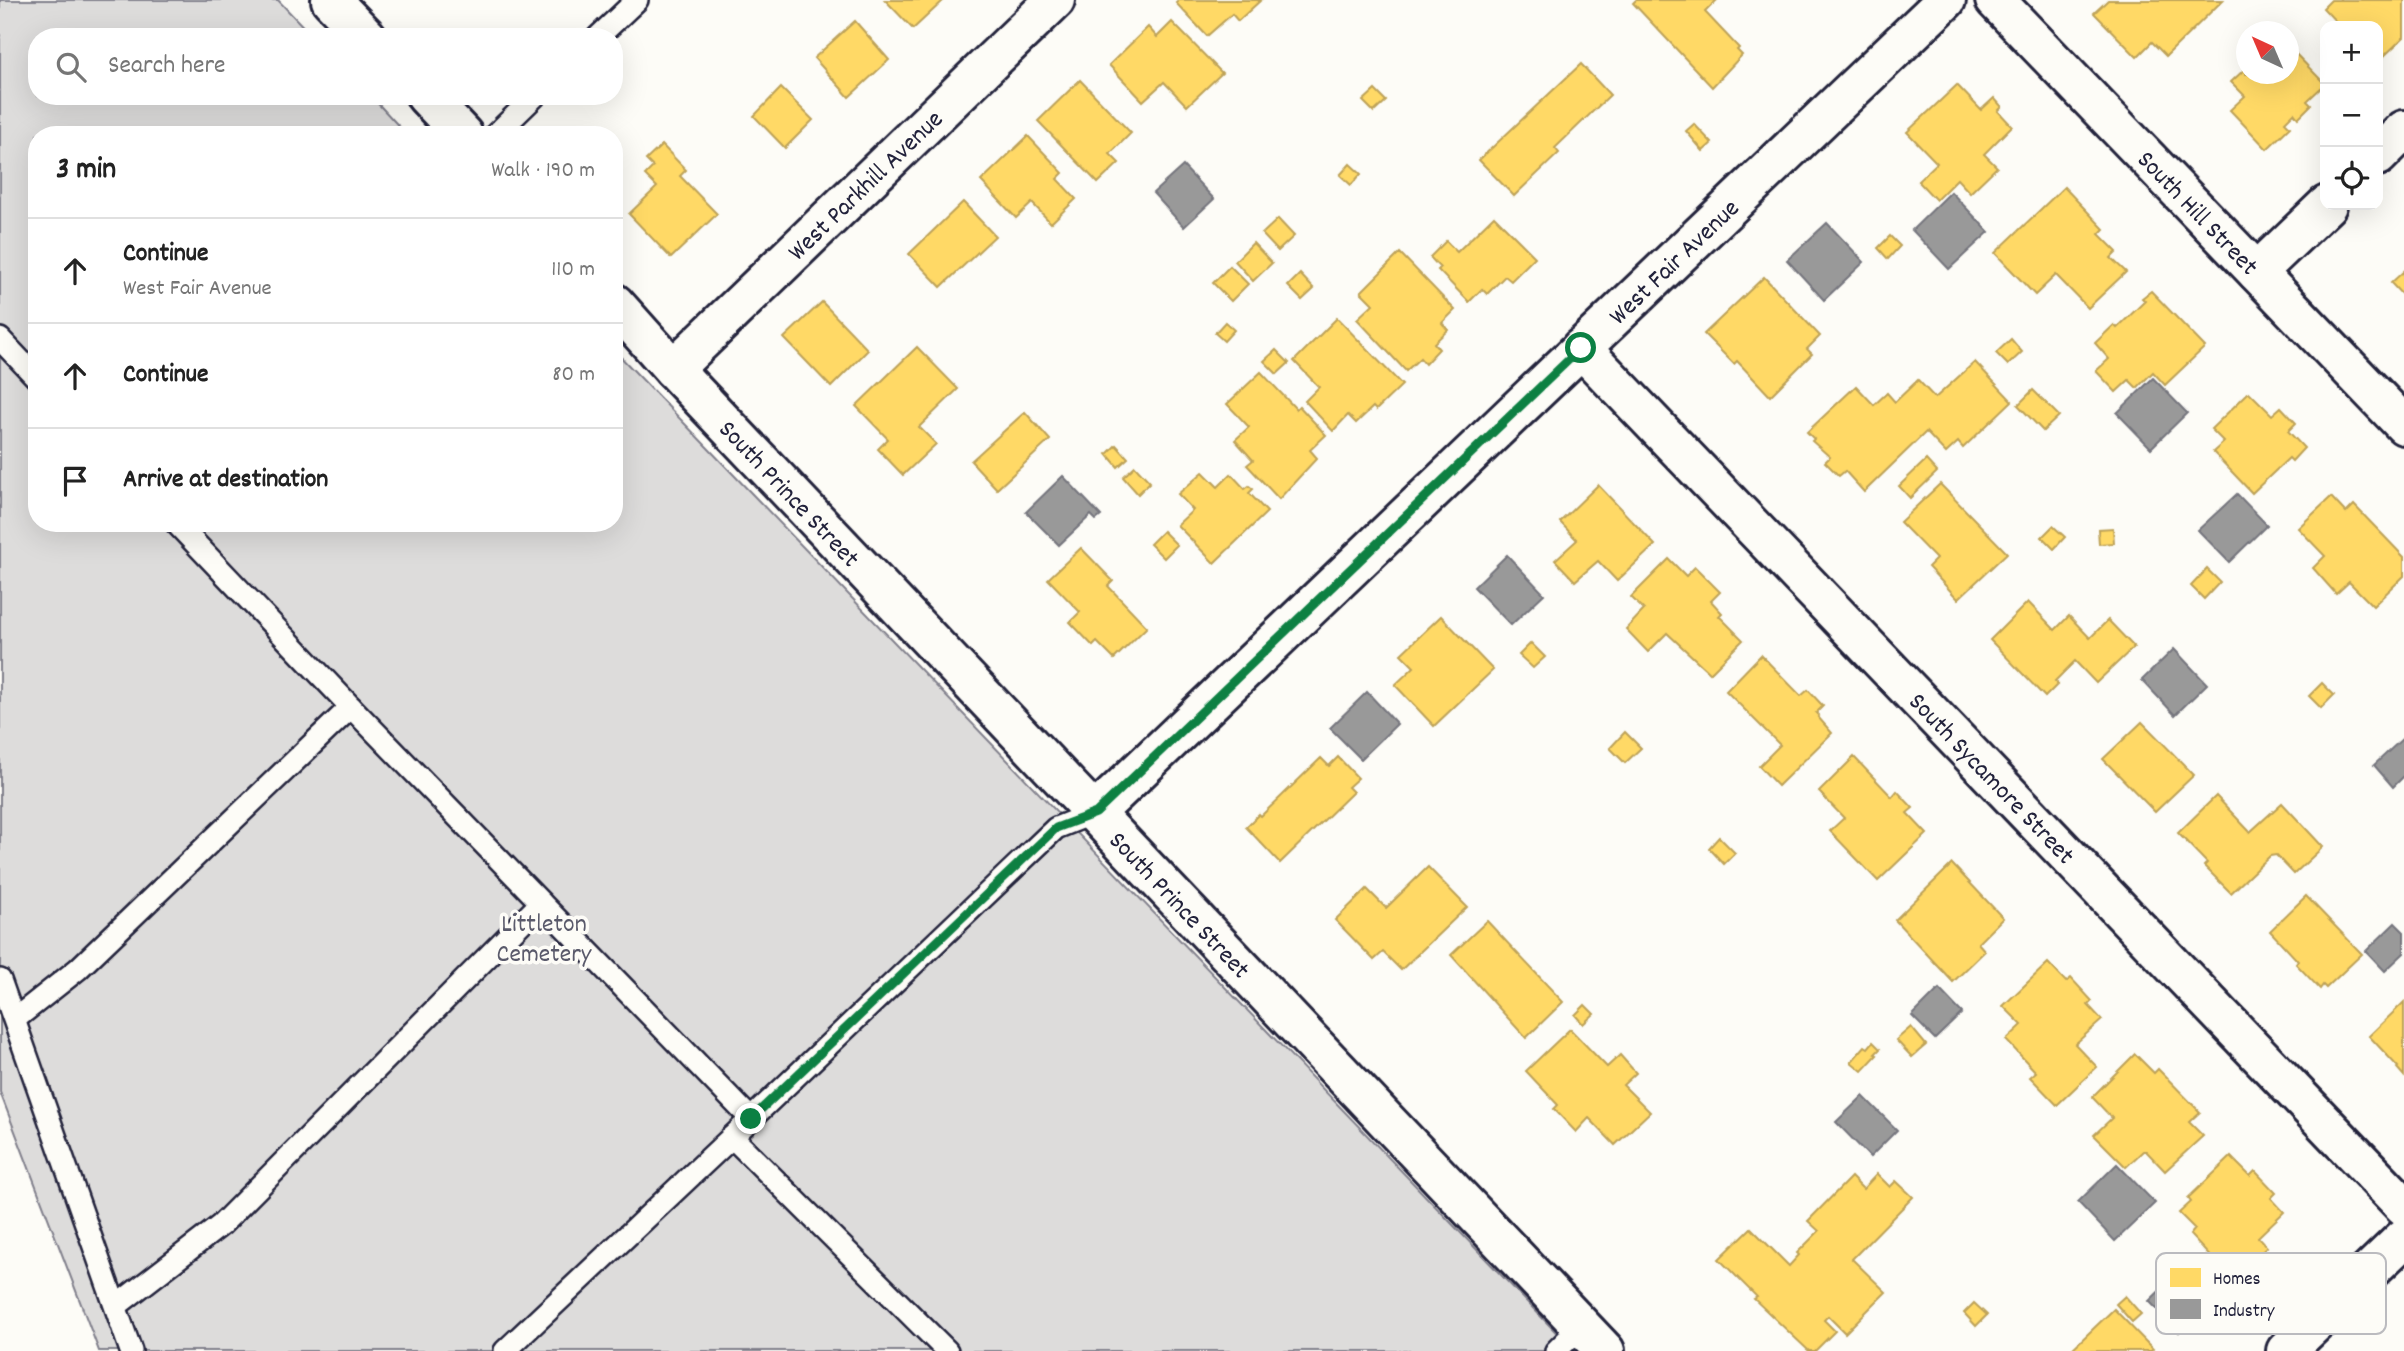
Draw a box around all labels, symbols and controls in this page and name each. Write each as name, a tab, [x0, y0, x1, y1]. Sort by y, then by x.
north arrow	[2236, 21, 2299, 84]
map controls	[2320, 21, 2383, 210]
button: +	[2320, 21, 2383, 84]
search box	[28, 28, 623, 105]
icon: search	[52, 48, 90, 86]
text: Search here	[108, 48, 226, 85]
button: −	[2320, 84, 2383, 147]
street label: West Parkhill Avenue	[781, 103, 953, 271]
street label: South Hill Street	[2127, 143, 2266, 286]
button: locate	[2320, 147, 2383, 210]
text: 3 min	[56, 150, 116, 193]
text: Walk · 190 m	[491, 155, 595, 188]
street label: West Fair Avenue	[1602, 192, 1749, 335]
text: Continue	[123, 236, 208, 273]
icon: ahead	[56, 252, 94, 290]
text: 110 m	[551, 254, 595, 287]
text: West Fair Avenue	[123, 273, 272, 306]
route start	[1565, 332, 1596, 363]
icon: ahead	[56, 357, 94, 395]
text: Continue	[123, 357, 208, 394]
text: 80 m	[552, 359, 595, 392]
street label: South Prince Street	[709, 413, 867, 577]
icon: arrive	[56, 462, 94, 500]
text: Arrive at destination	[123, 462, 328, 499]
street label: South Sycamore Street	[1899, 685, 2082, 875]
street label: South Prince Street	[1099, 824, 1258, 989]
park label: Littleton Cemetery	[497, 907, 592, 974]
route end	[735, 1103, 766, 1134]
legend	[2156, 1253, 2386, 1334]
text: Homes	[2213, 1267, 2261, 1294]
text: Industry	[2213, 1299, 2275, 1326]

